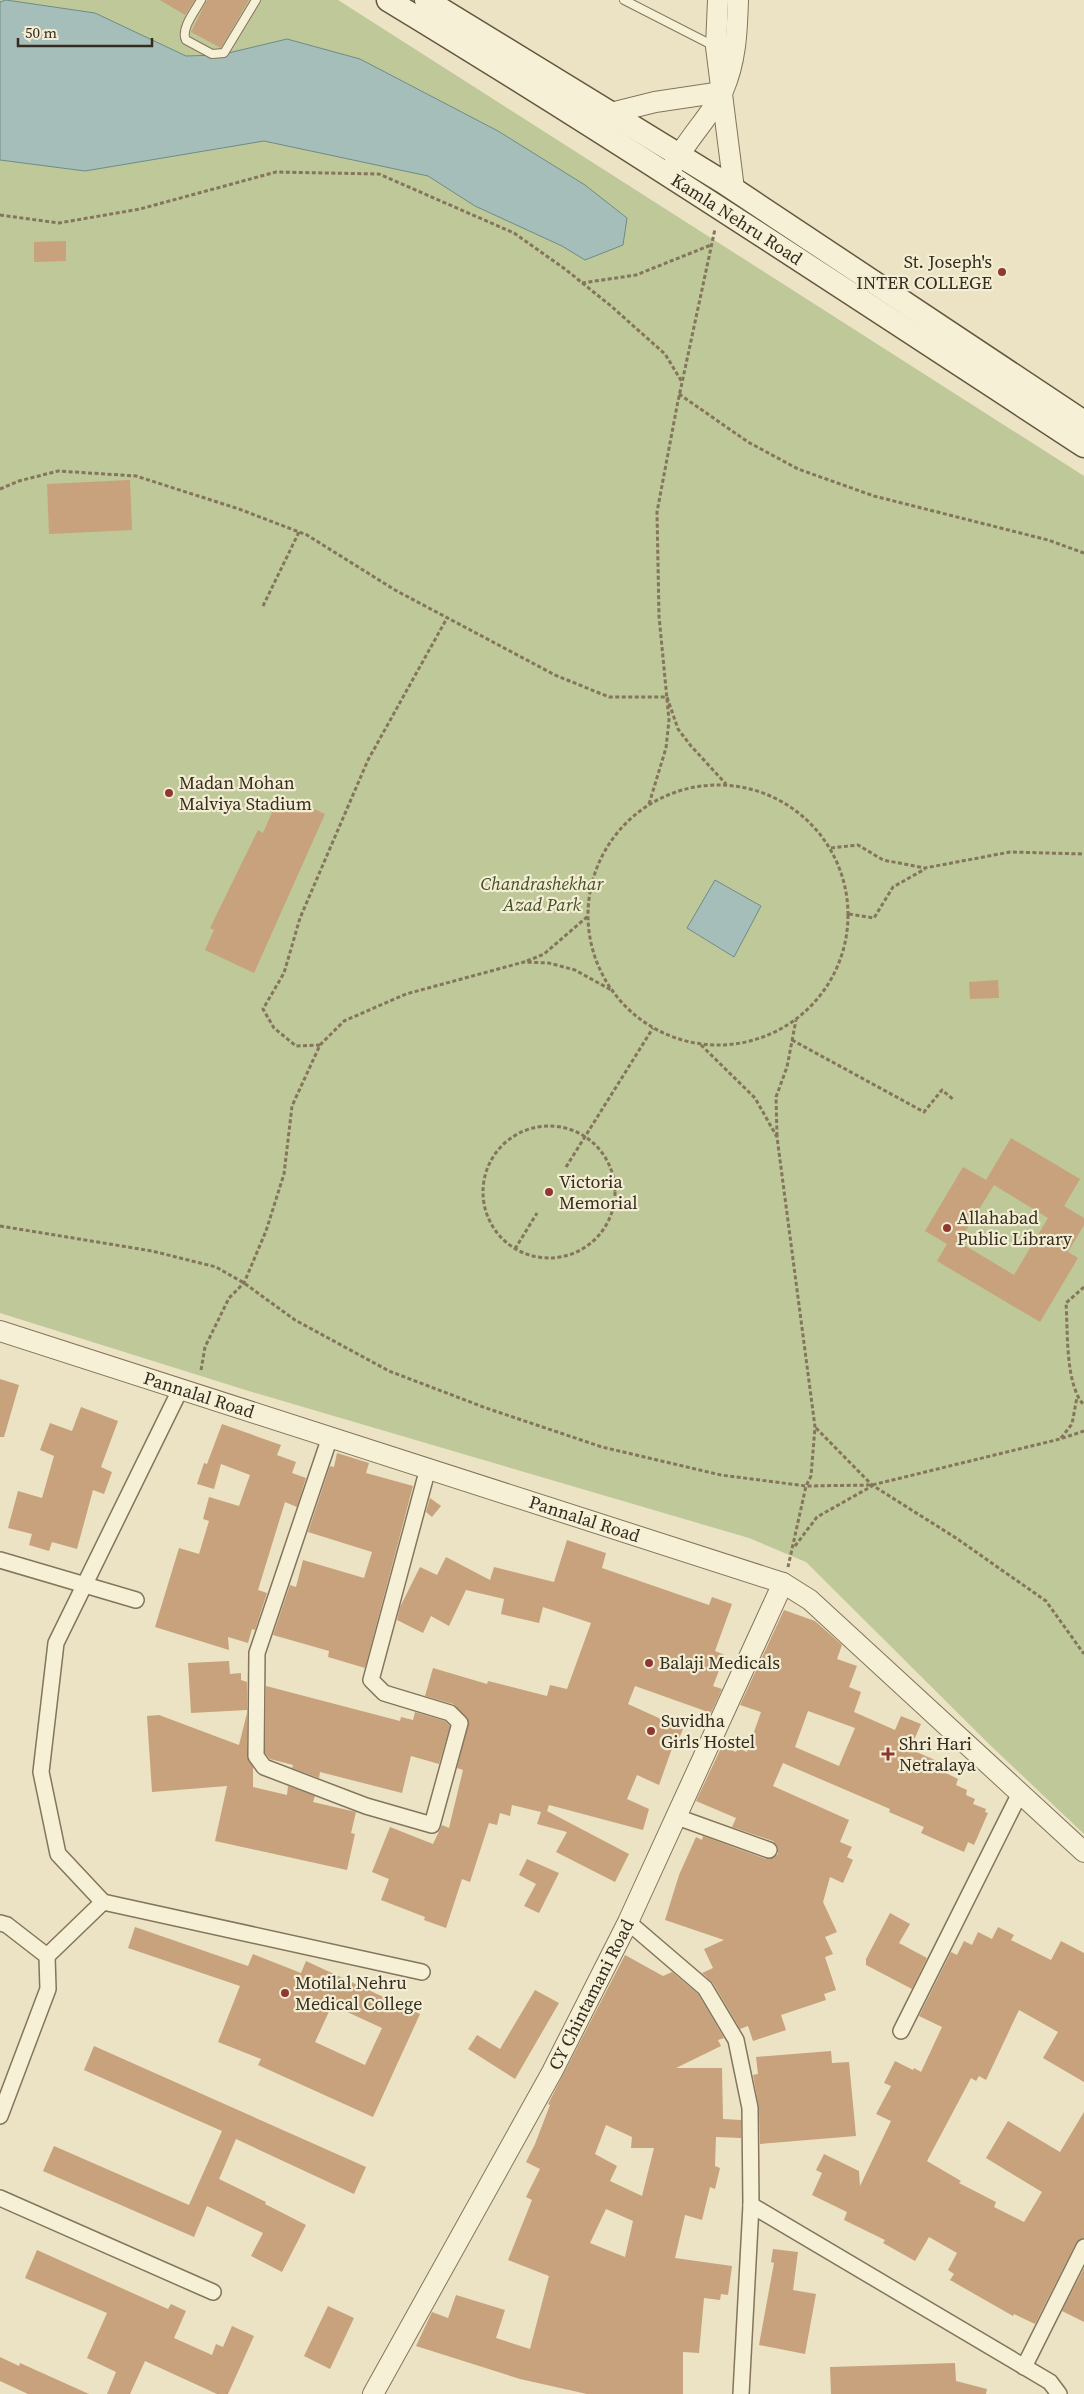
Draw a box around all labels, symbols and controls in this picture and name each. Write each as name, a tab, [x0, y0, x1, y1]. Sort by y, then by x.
scale bar	[18, 15, 151, 47]
text: 50 m	[25, 22, 57, 43]
street label: Kamla Nehru Road	[667, 167, 807, 271]
place label: St. Joseph's INTER COLLEGE	[856, 249, 992, 295]
marker: St. Joseph's INTER COLLEGE	[996, 266, 1008, 278]
place label: Madan Mohan Malviya Stadium	[179, 770, 312, 816]
marker: Madan Mohan Malviya Stadium	[163, 787, 175, 799]
park label: Chandrashekhar Azad Park	[480, 871, 604, 917]
place label: Victoria Memorial	[559, 1169, 638, 1215]
marker: Victoria Memorial	[543, 1186, 555, 1198]
place label: Allahabad Public Library	[957, 1205, 1073, 1251]
marker: Allahabad Public Library	[941, 1222, 953, 1234]
street label: Pannalal Road	[140, 1365, 258, 1424]
street label: Pannalal Road	[526, 1489, 643, 1548]
place label: Balaji Medicals	[659, 1650, 780, 1675]
marker: Balaji Medicals	[643, 1657, 655, 1669]
place label: Suvidha Girls Hostel	[661, 1708, 755, 1754]
marker: Suvidha Girls Hostel	[645, 1725, 657, 1737]
place label: Shri Hari Netralaya	[899, 1731, 977, 1777]
marker: Shri Hari Netralaya	[881, 1747, 895, 1761]
street label: CY Chintamani Road	[542, 1915, 639, 2074]
place label: Motilal Nehru Medical College	[295, 1970, 422, 2016]
marker: Motilal Nehru Medical College	[279, 1987, 291, 1999]

